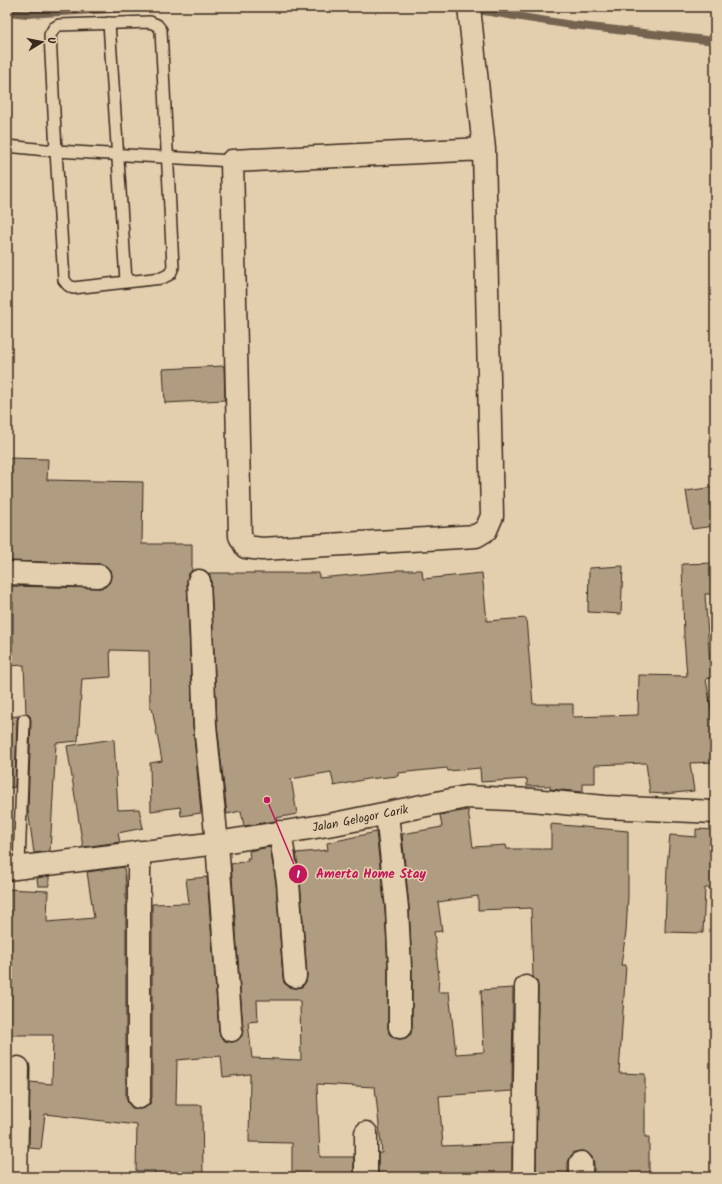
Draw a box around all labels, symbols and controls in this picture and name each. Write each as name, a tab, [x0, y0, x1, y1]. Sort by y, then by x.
north arrow	[22, 22, 62, 62]
text: U	[41, 36, 60, 46]
street label: Jalan Gelogor Carik	[311, 800, 410, 837]
callout: Amerta Home Stay	[288, 861, 434, 886]
text: Amerta Home Stay	[316, 864, 426, 885]
text: 1	[296, 865, 300, 884]

